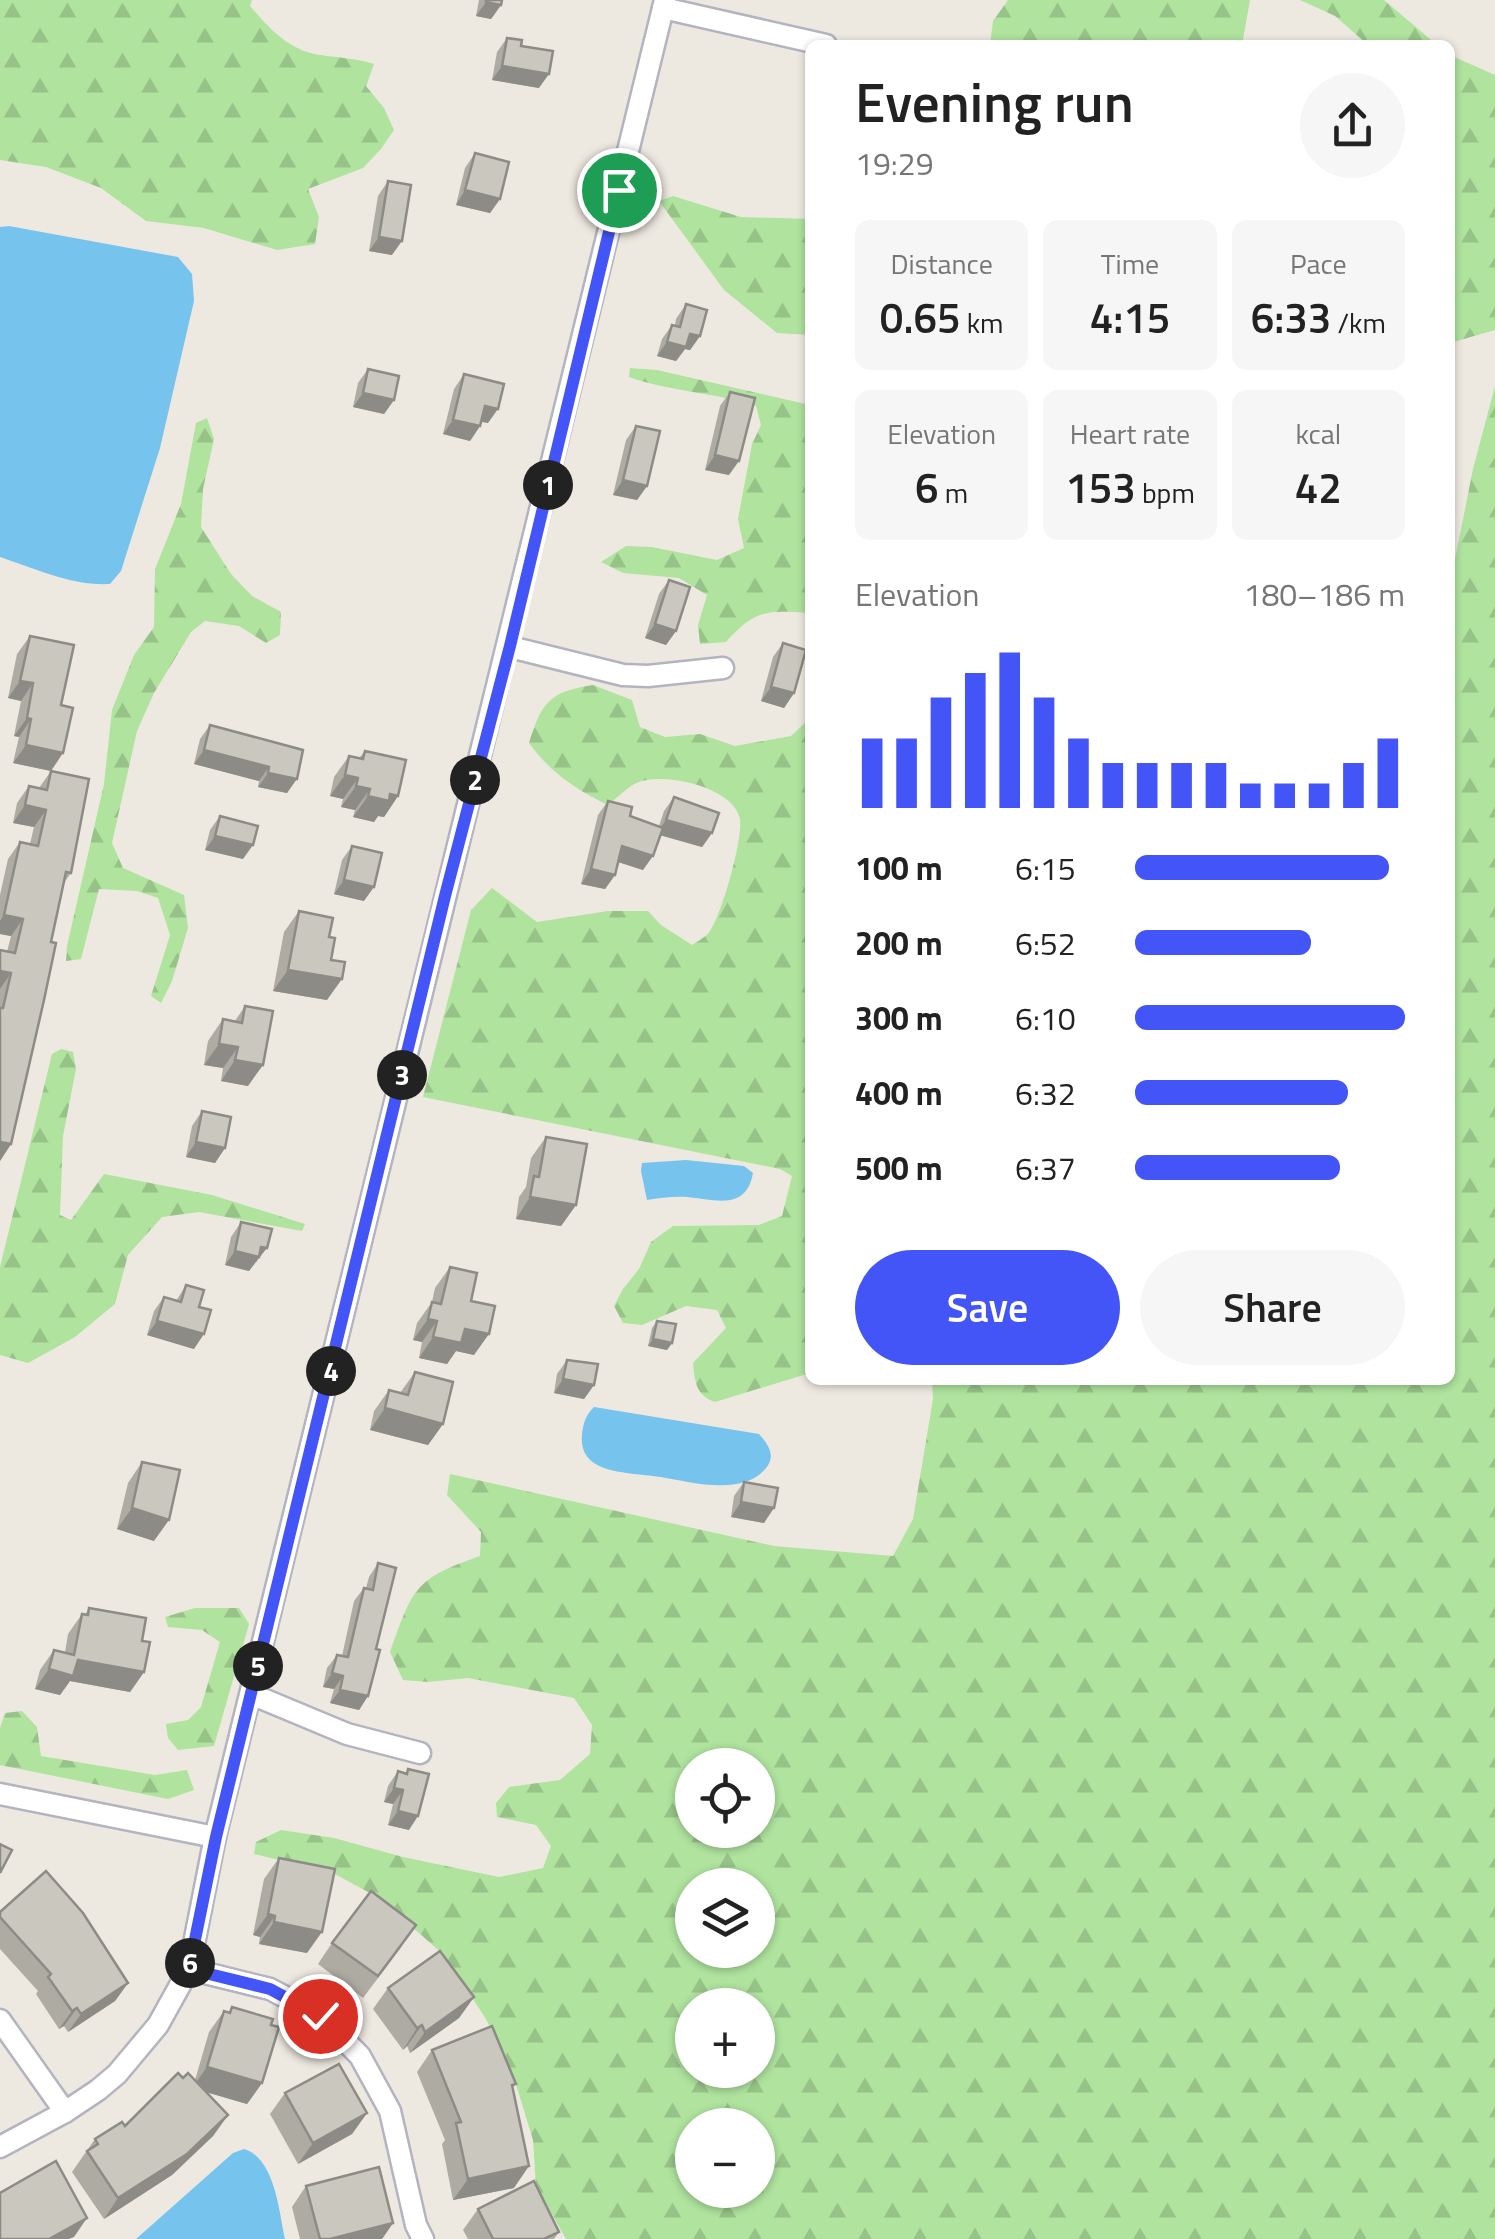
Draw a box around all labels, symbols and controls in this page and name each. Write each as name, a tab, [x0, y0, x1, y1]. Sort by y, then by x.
text: Evening run	[855, 60, 1134, 143]
button: share	[1300, 73, 1405, 178]
text: 19:29	[855, 139, 934, 187]
pin	[577, 148, 662, 233]
icon: arrive	[592, 163, 647, 218]
text: Distance	[891, 242, 993, 285]
text: Time	[1101, 242, 1159, 285]
text: Pace	[1290, 242, 1347, 285]
text: 0.65	[880, 285, 960, 349]
text: 4:15	[1090, 285, 1170, 349]
text: 6:33	[1251, 285, 1331, 349]
text: km	[960, 301, 1003, 344]
text: /km	[1331, 301, 1386, 344]
text: Elevation	[887, 412, 996, 455]
text: Heart rate	[1070, 412, 1190, 455]
text: kcal	[1295, 412, 1341, 455]
text: 6	[915, 455, 939, 519]
text: 153	[1065, 455, 1136, 519]
text: 42	[1295, 455, 1342, 519]
pin: 1	[523, 460, 573, 510]
text: 1	[540, 463, 556, 506]
text: m	[939, 471, 968, 514]
text: bpm	[1136, 471, 1195, 514]
text: Elevation	[855, 570, 979, 618]
text: 180–186 m	[1243, 570, 1405, 618]
pin: 2	[450, 755, 500, 805]
text: 2	[467, 758, 483, 801]
text: 100 m	[855, 844, 943, 892]
text: 6:15	[1015, 844, 1076, 892]
text: 200 m	[855, 919, 943, 967]
text: 6:52	[1015, 919, 1076, 967]
text: 300 m	[855, 994, 943, 1042]
text: 6:10	[1015, 994, 1076, 1042]
pin: 3	[377, 1050, 427, 1100]
text: 3	[394, 1053, 410, 1096]
text: 400 m	[855, 1069, 943, 1117]
text: 6:32	[1015, 1069, 1076, 1117]
text: 500 m	[855, 1144, 943, 1192]
text: 6:37	[1015, 1144, 1076, 1192]
button: Save	[855, 1250, 1120, 1365]
button: Share	[1140, 1250, 1405, 1365]
pin: 4	[306, 1346, 356, 1396]
text: 4	[323, 1349, 339, 1392]
pin: 5	[233, 1641, 283, 1691]
text: 5	[250, 1644, 266, 1687]
map controls	[675, 1748, 775, 2208]
button: locate	[675, 1748, 775, 1848]
button: layers	[675, 1868, 775, 1968]
pin: 6	[165, 1938, 215, 1988]
text: 6	[182, 1941, 198, 1984]
pin	[278, 1974, 363, 2059]
button: +	[675, 1988, 775, 2088]
icon: check	[293, 1989, 348, 2044]
button: −	[675, 2108, 775, 2208]

